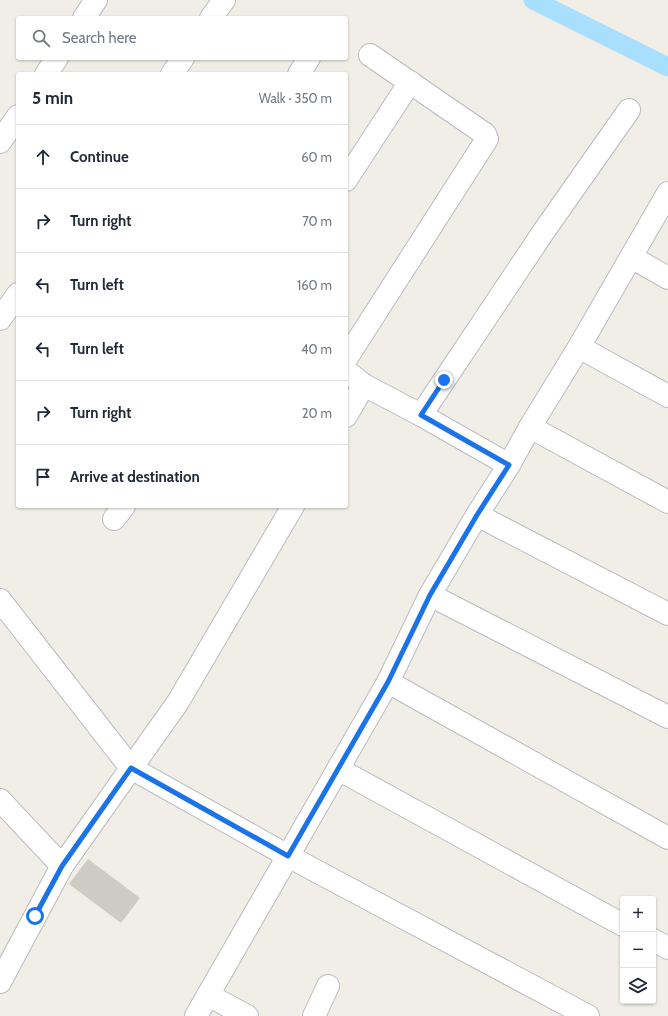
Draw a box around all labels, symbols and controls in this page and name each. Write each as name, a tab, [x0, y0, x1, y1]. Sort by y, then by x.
search box	[16, 16, 348, 60]
icon: search	[30, 27, 52, 49]
text: Search here	[62, 29, 137, 47]
text: 5 min	[32, 88, 73, 108]
text: Walk · 350 m	[259, 90, 332, 106]
icon: ahead	[32, 146, 54, 168]
text: Continue	[70, 148, 129, 166]
text: 60 m	[301, 149, 332, 165]
icon: right	[32, 210, 54, 232]
text: Turn right	[70, 212, 131, 230]
text: 70 m	[302, 213, 332, 229]
icon: left	[32, 274, 54, 296]
text: Turn left	[70, 276, 124, 294]
text: 160 m	[297, 277, 332, 293]
icon: left	[32, 338, 54, 360]
text: Turn left	[70, 340, 124, 358]
text: 40 m	[301, 341, 332, 357]
route end	[435, 371, 453, 389]
icon: right	[32, 402, 54, 424]
text: Turn right	[70, 404, 131, 422]
text: 20 m	[302, 405, 332, 421]
icon: arrive	[32, 466, 54, 488]
text: Arrive at destination	[70, 468, 200, 486]
map controls	[620, 896, 656, 1004]
button: +	[620, 896, 656, 932]
route start	[26, 907, 44, 925]
button: −	[620, 932, 656, 968]
button: layers	[620, 968, 656, 1004]

